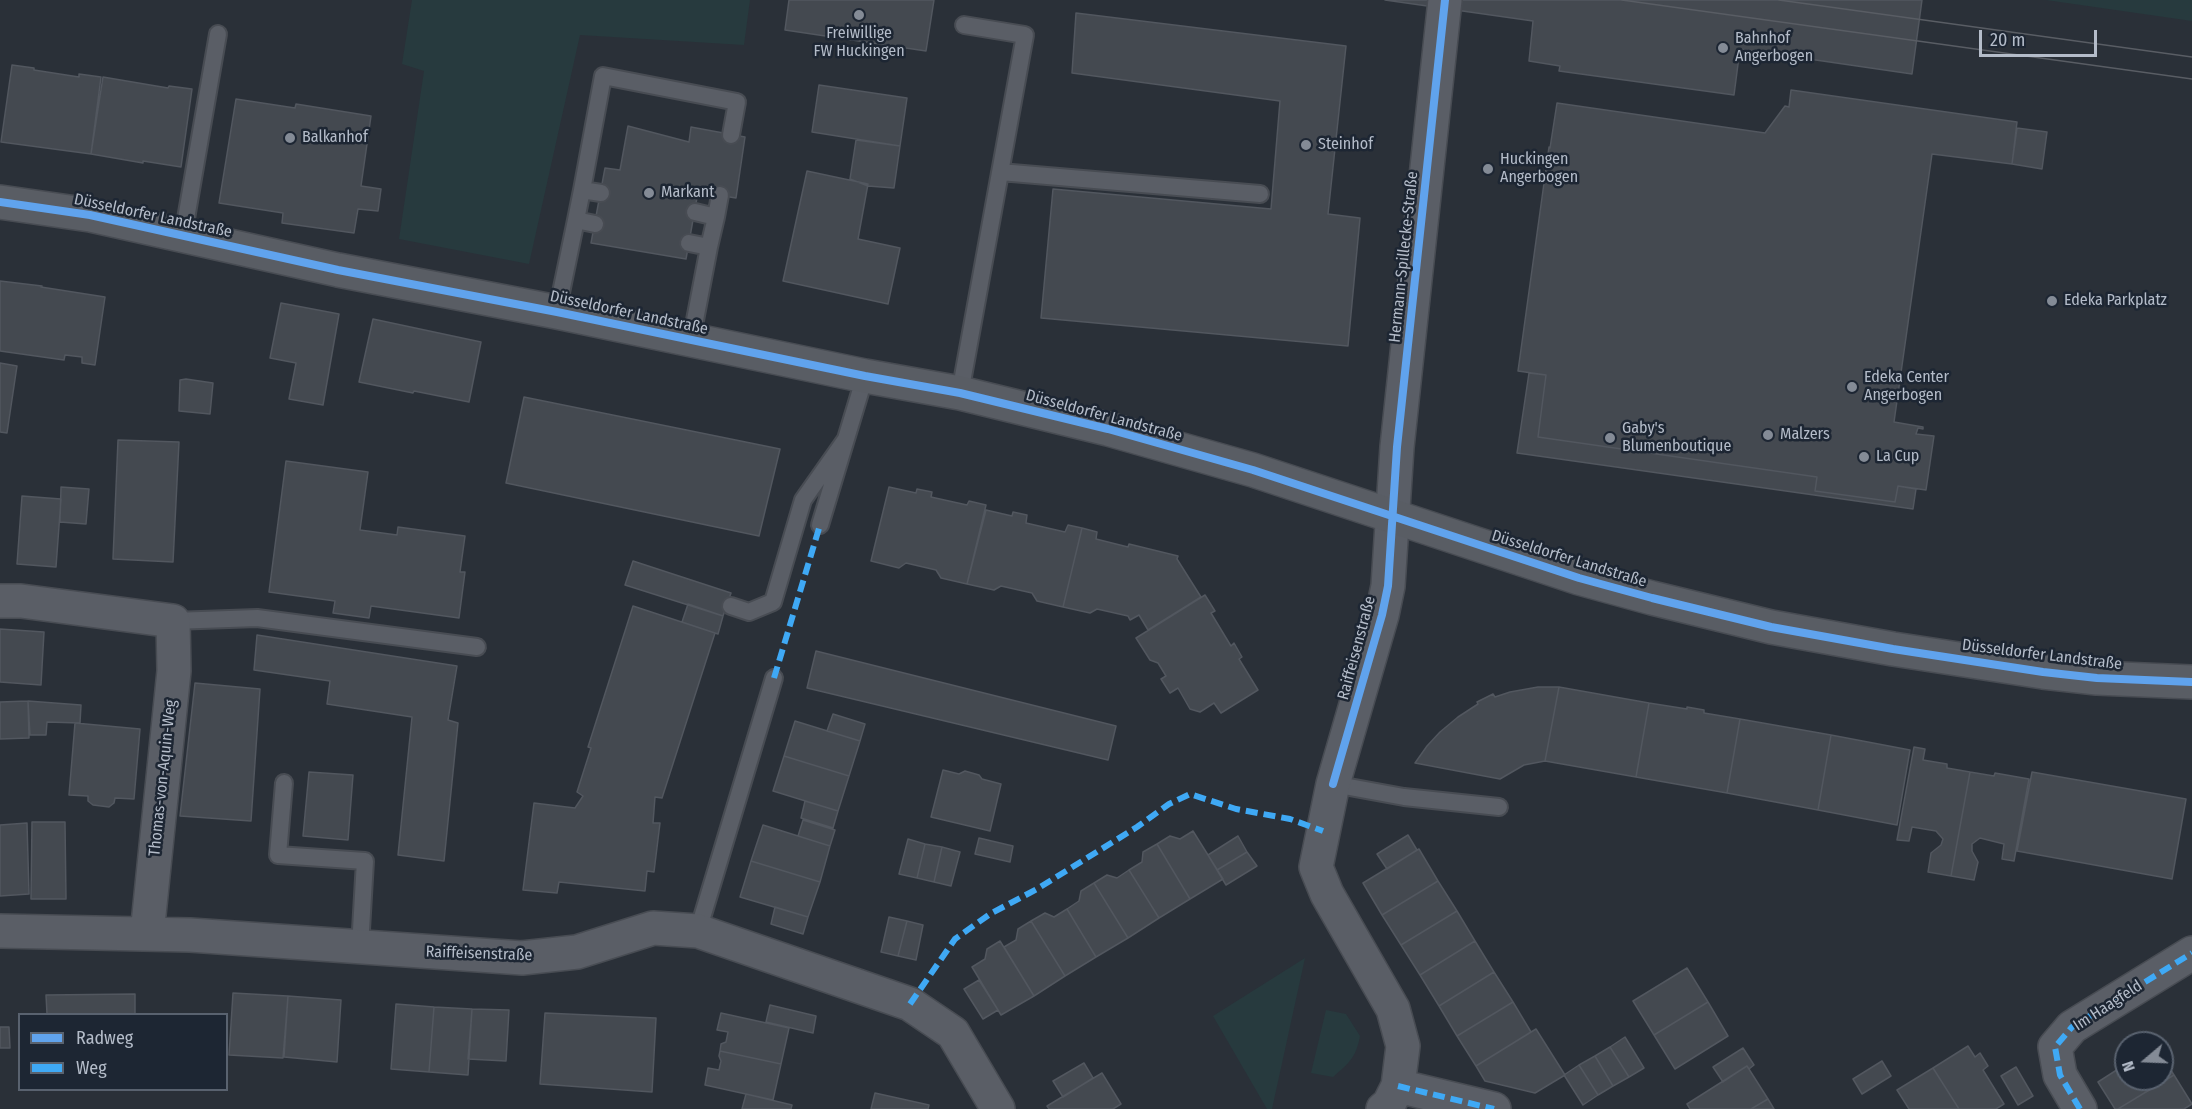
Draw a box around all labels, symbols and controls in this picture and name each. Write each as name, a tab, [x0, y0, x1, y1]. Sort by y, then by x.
marker: Freiwillige FW Huckingen	[852, 8, 866, 22]
scale bar	[1982, 18, 2100, 56]
place label: Freiwillige FW Huckingen	[813, 24, 905, 62]
place label: Bahnhof Angerbogen	[1735, 29, 1813, 67]
text: 20 m	[1990, 29, 2025, 51]
marker: Bahnhof Angerbogen	[1716, 41, 1730, 55]
place label: Balkanhof	[302, 128, 368, 148]
marker: Balkanhof	[283, 131, 297, 145]
place label: Steinhof	[1318, 135, 1373, 155]
marker: Steinhof	[1299, 138, 1313, 152]
place label: Huckingen Angerbogen	[1500, 150, 1578, 188]
marker: Huckingen Angerbogen	[1481, 162, 1495, 176]
street label: Hermann-Spillecke-Straße	[1385, 170, 1423, 344]
place label: Markant	[661, 183, 715, 203]
marker: Markant	[642, 186, 656, 200]
street label: Düsseldorfer Landstraße	[72, 190, 234, 242]
street label: Düsseldorfer Landstraße	[548, 287, 710, 339]
place label: Edeka Parkplatz	[2064, 291, 2167, 311]
marker: Edeka Parkplatz	[2045, 294, 2059, 308]
place label: Edeka Center Angerbogen	[1864, 368, 1949, 406]
marker: Edeka Center Angerbogen	[1845, 380, 1859, 394]
street label: Düsseldorfer Landstraße	[1024, 386, 1184, 446]
place label: Gaby's Blumenboutique	[1622, 419, 1731, 457]
place label: Malzers	[1780, 425, 1830, 445]
marker: Malzers	[1761, 428, 1775, 442]
marker: Gaby's Blumenboutique	[1603, 431, 1617, 445]
place label: La Cup	[1876, 447, 1919, 467]
marker: La Cup	[1857, 450, 1871, 464]
street label: Düsseldorfer Landstraße	[1489, 526, 1649, 592]
street label: Raiffeisenstraße	[1334, 594, 1380, 702]
street label: Düsseldorfer Landstraße	[1961, 636, 2123, 674]
street label: Thomas-von-Aquin-Weg	[145, 699, 181, 857]
street label: Raiffeisenstraße	[425, 943, 533, 965]
street label: Im Haagfeld	[2070, 977, 2146, 1035]
legend	[18, 1013, 228, 1091]
text: Radweg	[76, 1027, 133, 1049]
north arrow	[2114, 1031, 2174, 1091]
text: Weg	[76, 1057, 107, 1079]
text: N	[2118, 1059, 2139, 1074]

